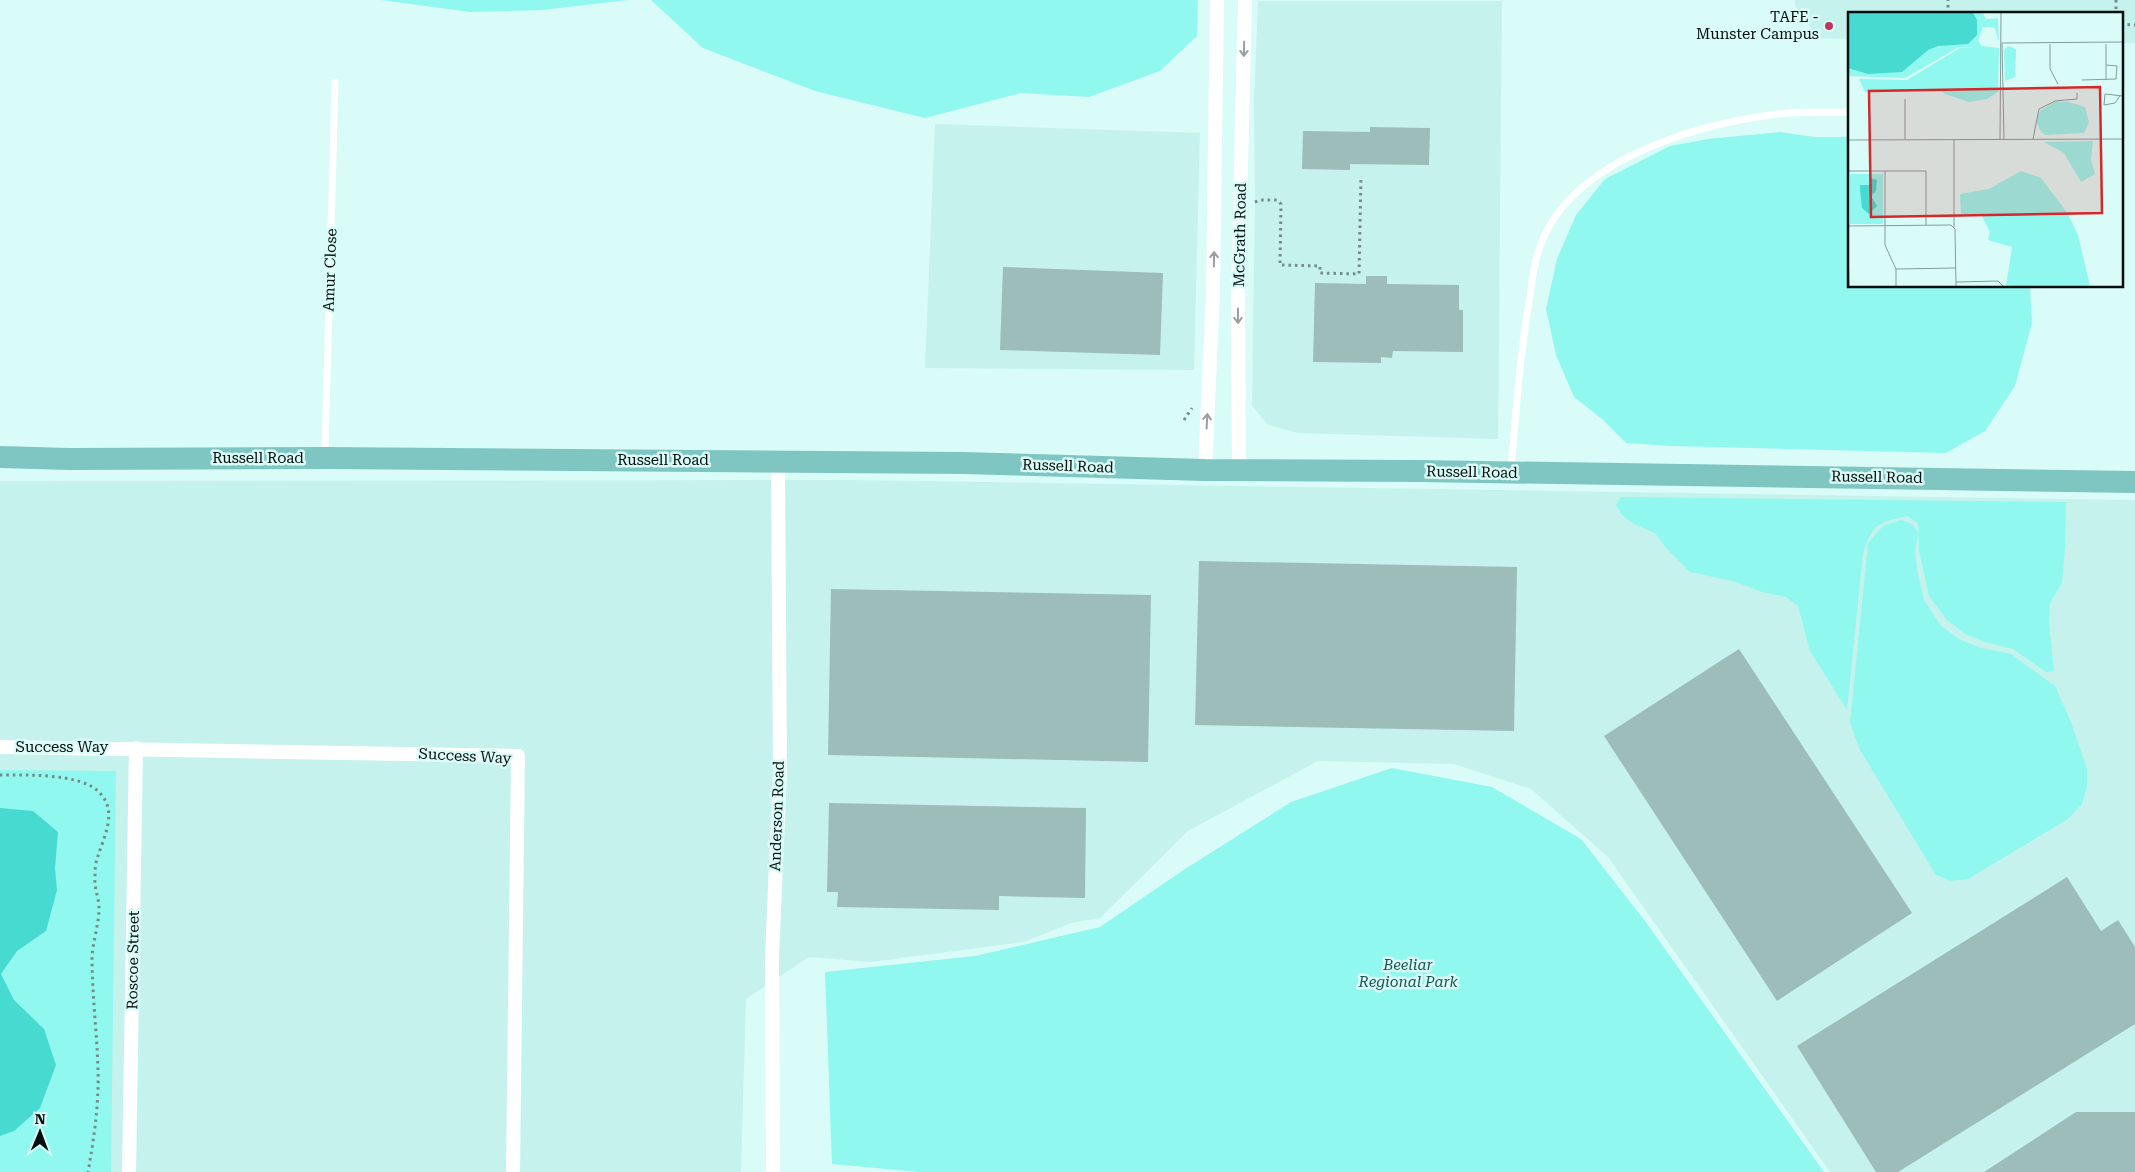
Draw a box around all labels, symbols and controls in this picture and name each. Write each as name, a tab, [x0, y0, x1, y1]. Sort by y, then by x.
place label: TAFE - Munster Campus	[1696, 8, 1819, 43]
inset map	[1848, 12, 2122, 288]
marker: TAFE - Munster Campus	[1823, 20, 1835, 32]
one-way arrow	[1240, 40, 1249, 56]
street label: McGrath Road	[1230, 182, 1250, 287]
street label: Amur Close	[320, 228, 340, 312]
one-way arrow	[1209, 251, 1218, 267]
one-way arrow	[1234, 308, 1243, 324]
one-way arrow	[1203, 414, 1212, 430]
street label: Russell Road	[212, 449, 304, 467]
street label: Russell Road	[617, 451, 709, 469]
street label: Russell Road	[1022, 455, 1114, 477]
street label: Russell Road	[1426, 462, 1518, 482]
street label: Russell Road	[1831, 467, 1923, 487]
street label: Success Way	[16, 738, 109, 756]
street label: Success Way	[418, 745, 512, 767]
street label: Anderson Road	[766, 760, 788, 872]
street label: Roscoe Street	[123, 910, 143, 1010]
park label: Beeliar Regional Park	[1357, 956, 1458, 991]
north arrow	[15, 1107, 65, 1157]
text: N	[35, 1111, 46, 1127]

